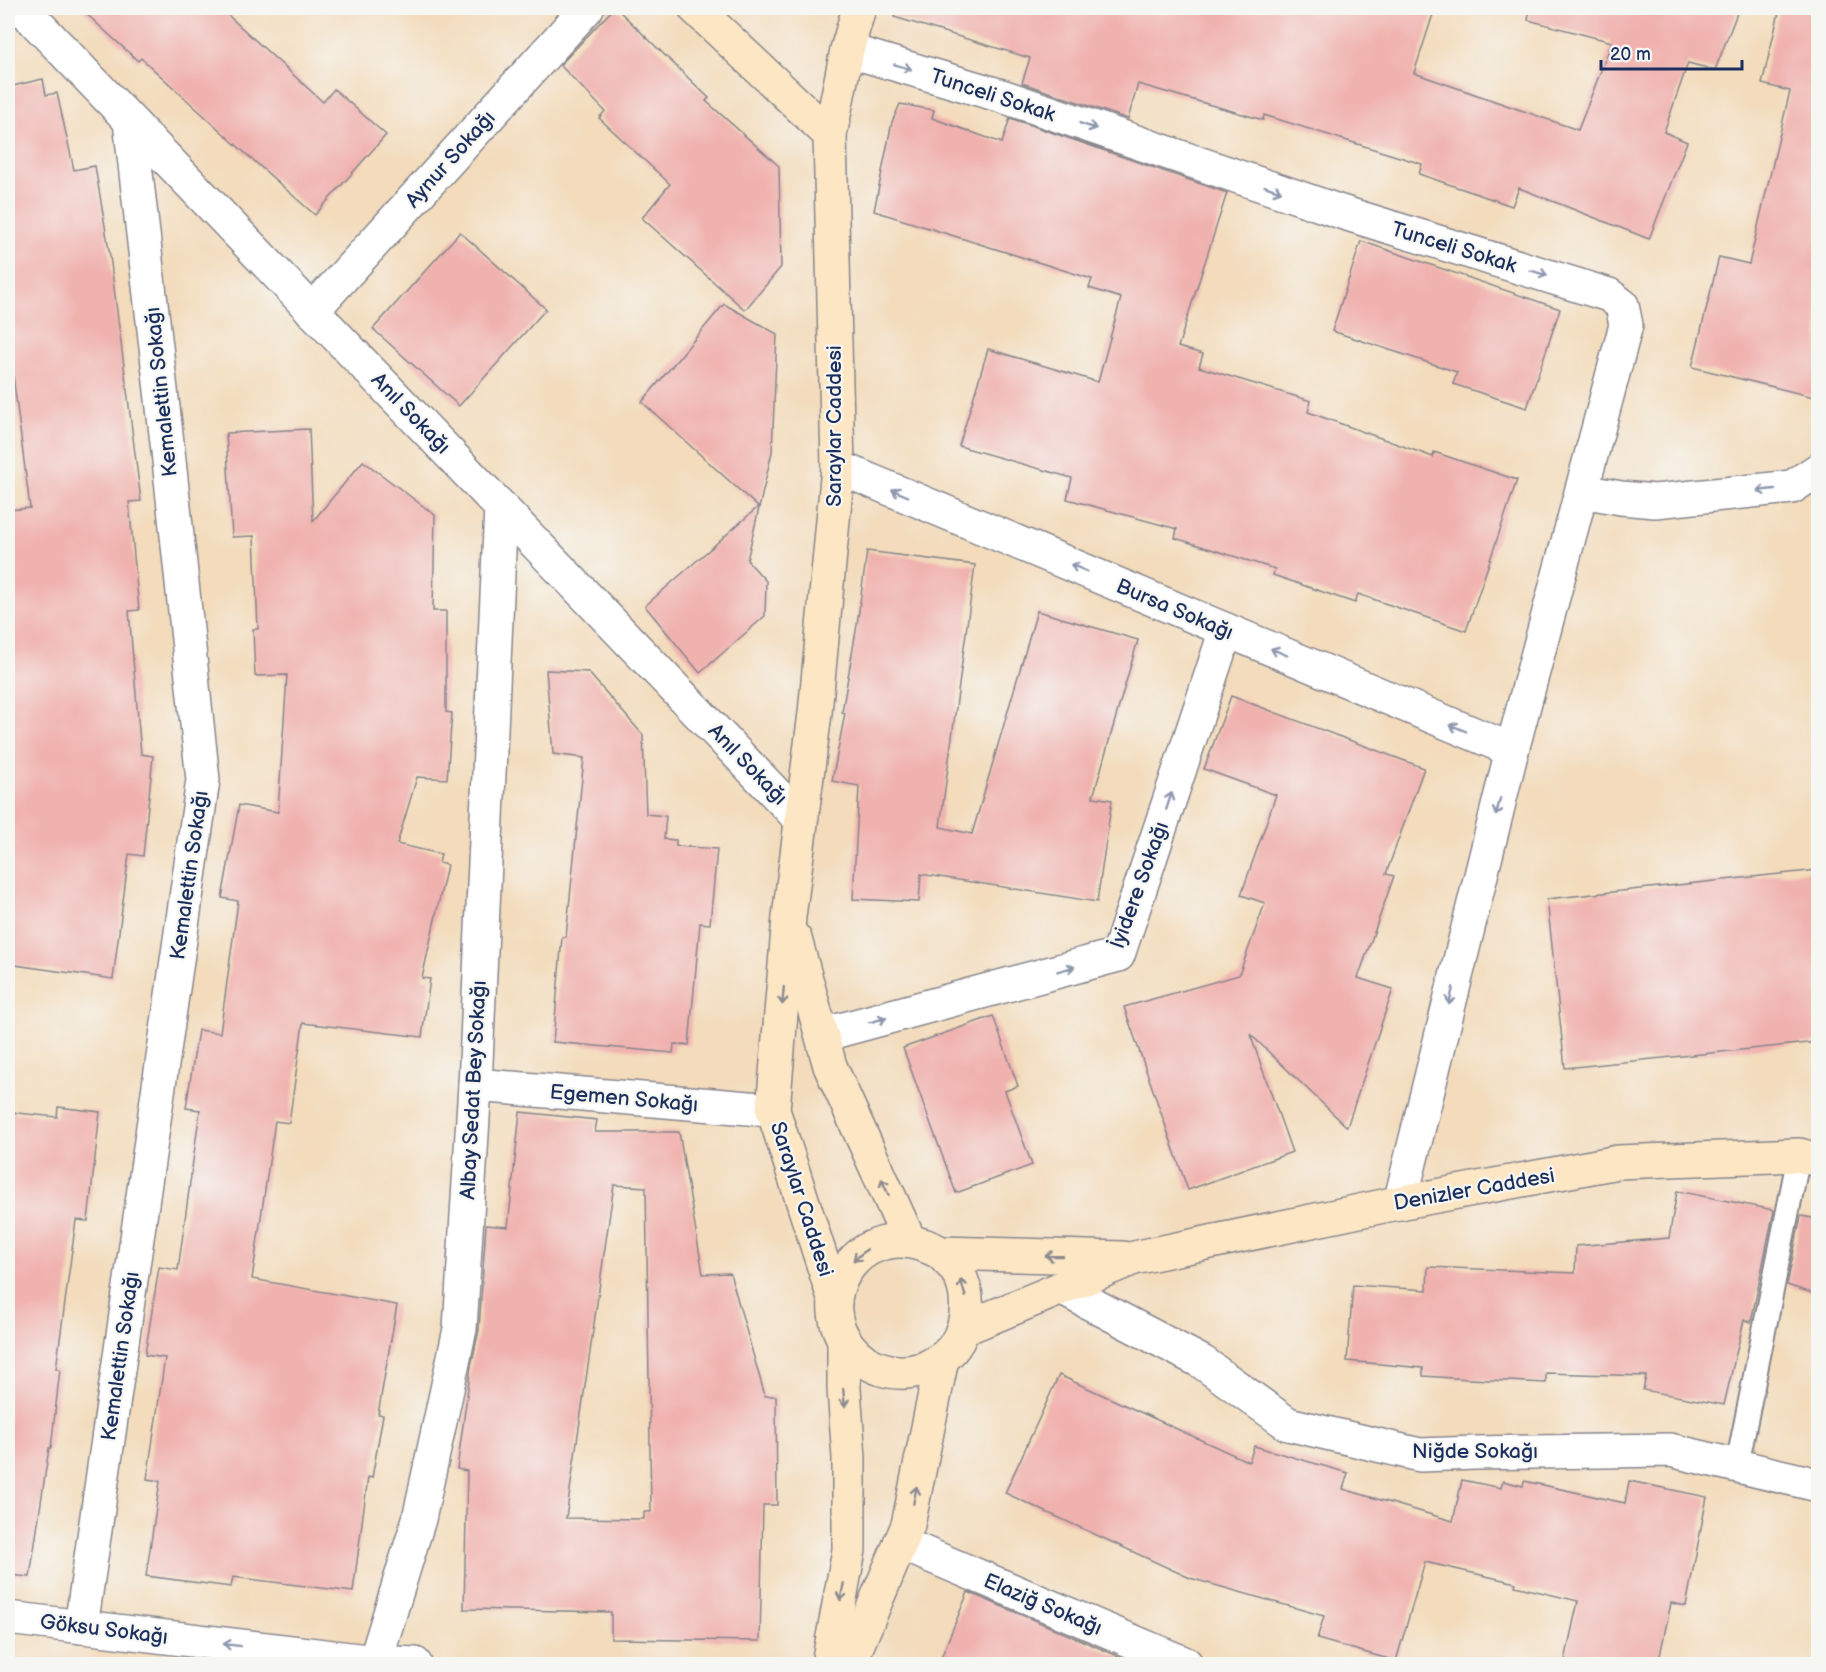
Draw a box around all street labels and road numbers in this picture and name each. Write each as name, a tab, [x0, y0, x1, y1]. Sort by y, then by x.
street label: Tunceli Sokak	[927, 64, 1059, 128]
street label: Aynur Sokağı	[400, 106, 500, 213]
street label: Tunceli Sokak	[1388, 217, 1520, 279]
street label: Kemalettin Sokağı	[140, 306, 183, 478]
street label: Saraylar Caddesi	[822, 345, 847, 507]
street label: Anıl Sokağı	[366, 368, 455, 459]
street label: Bursa Sokağı	[1113, 574, 1237, 645]
street label: Anıl Sokağı	[703, 719, 792, 810]
street label: Kemalettin Sokağı	[165, 789, 214, 961]
street label: İyidere Sokağı	[1105, 818, 1174, 952]
street label: Albay Sedat Bey Sokağı	[455, 980, 492, 1200]
street label: Egemen Sokağı	[549, 1080, 699, 1117]
street label: Saraylar Caddesi	[765, 1119, 838, 1280]
street label: Denizler Caddesi	[1392, 1163, 1557, 1216]
street label: Kemalettin Sokağı	[96, 1270, 145, 1442]
street label: Niğde Sokağı	[1412, 1439, 1538, 1464]
street label: Elaziğ Sokağı	[980, 1568, 1106, 1641]
street label: Göksu Sokağı	[39, 1609, 169, 1650]

